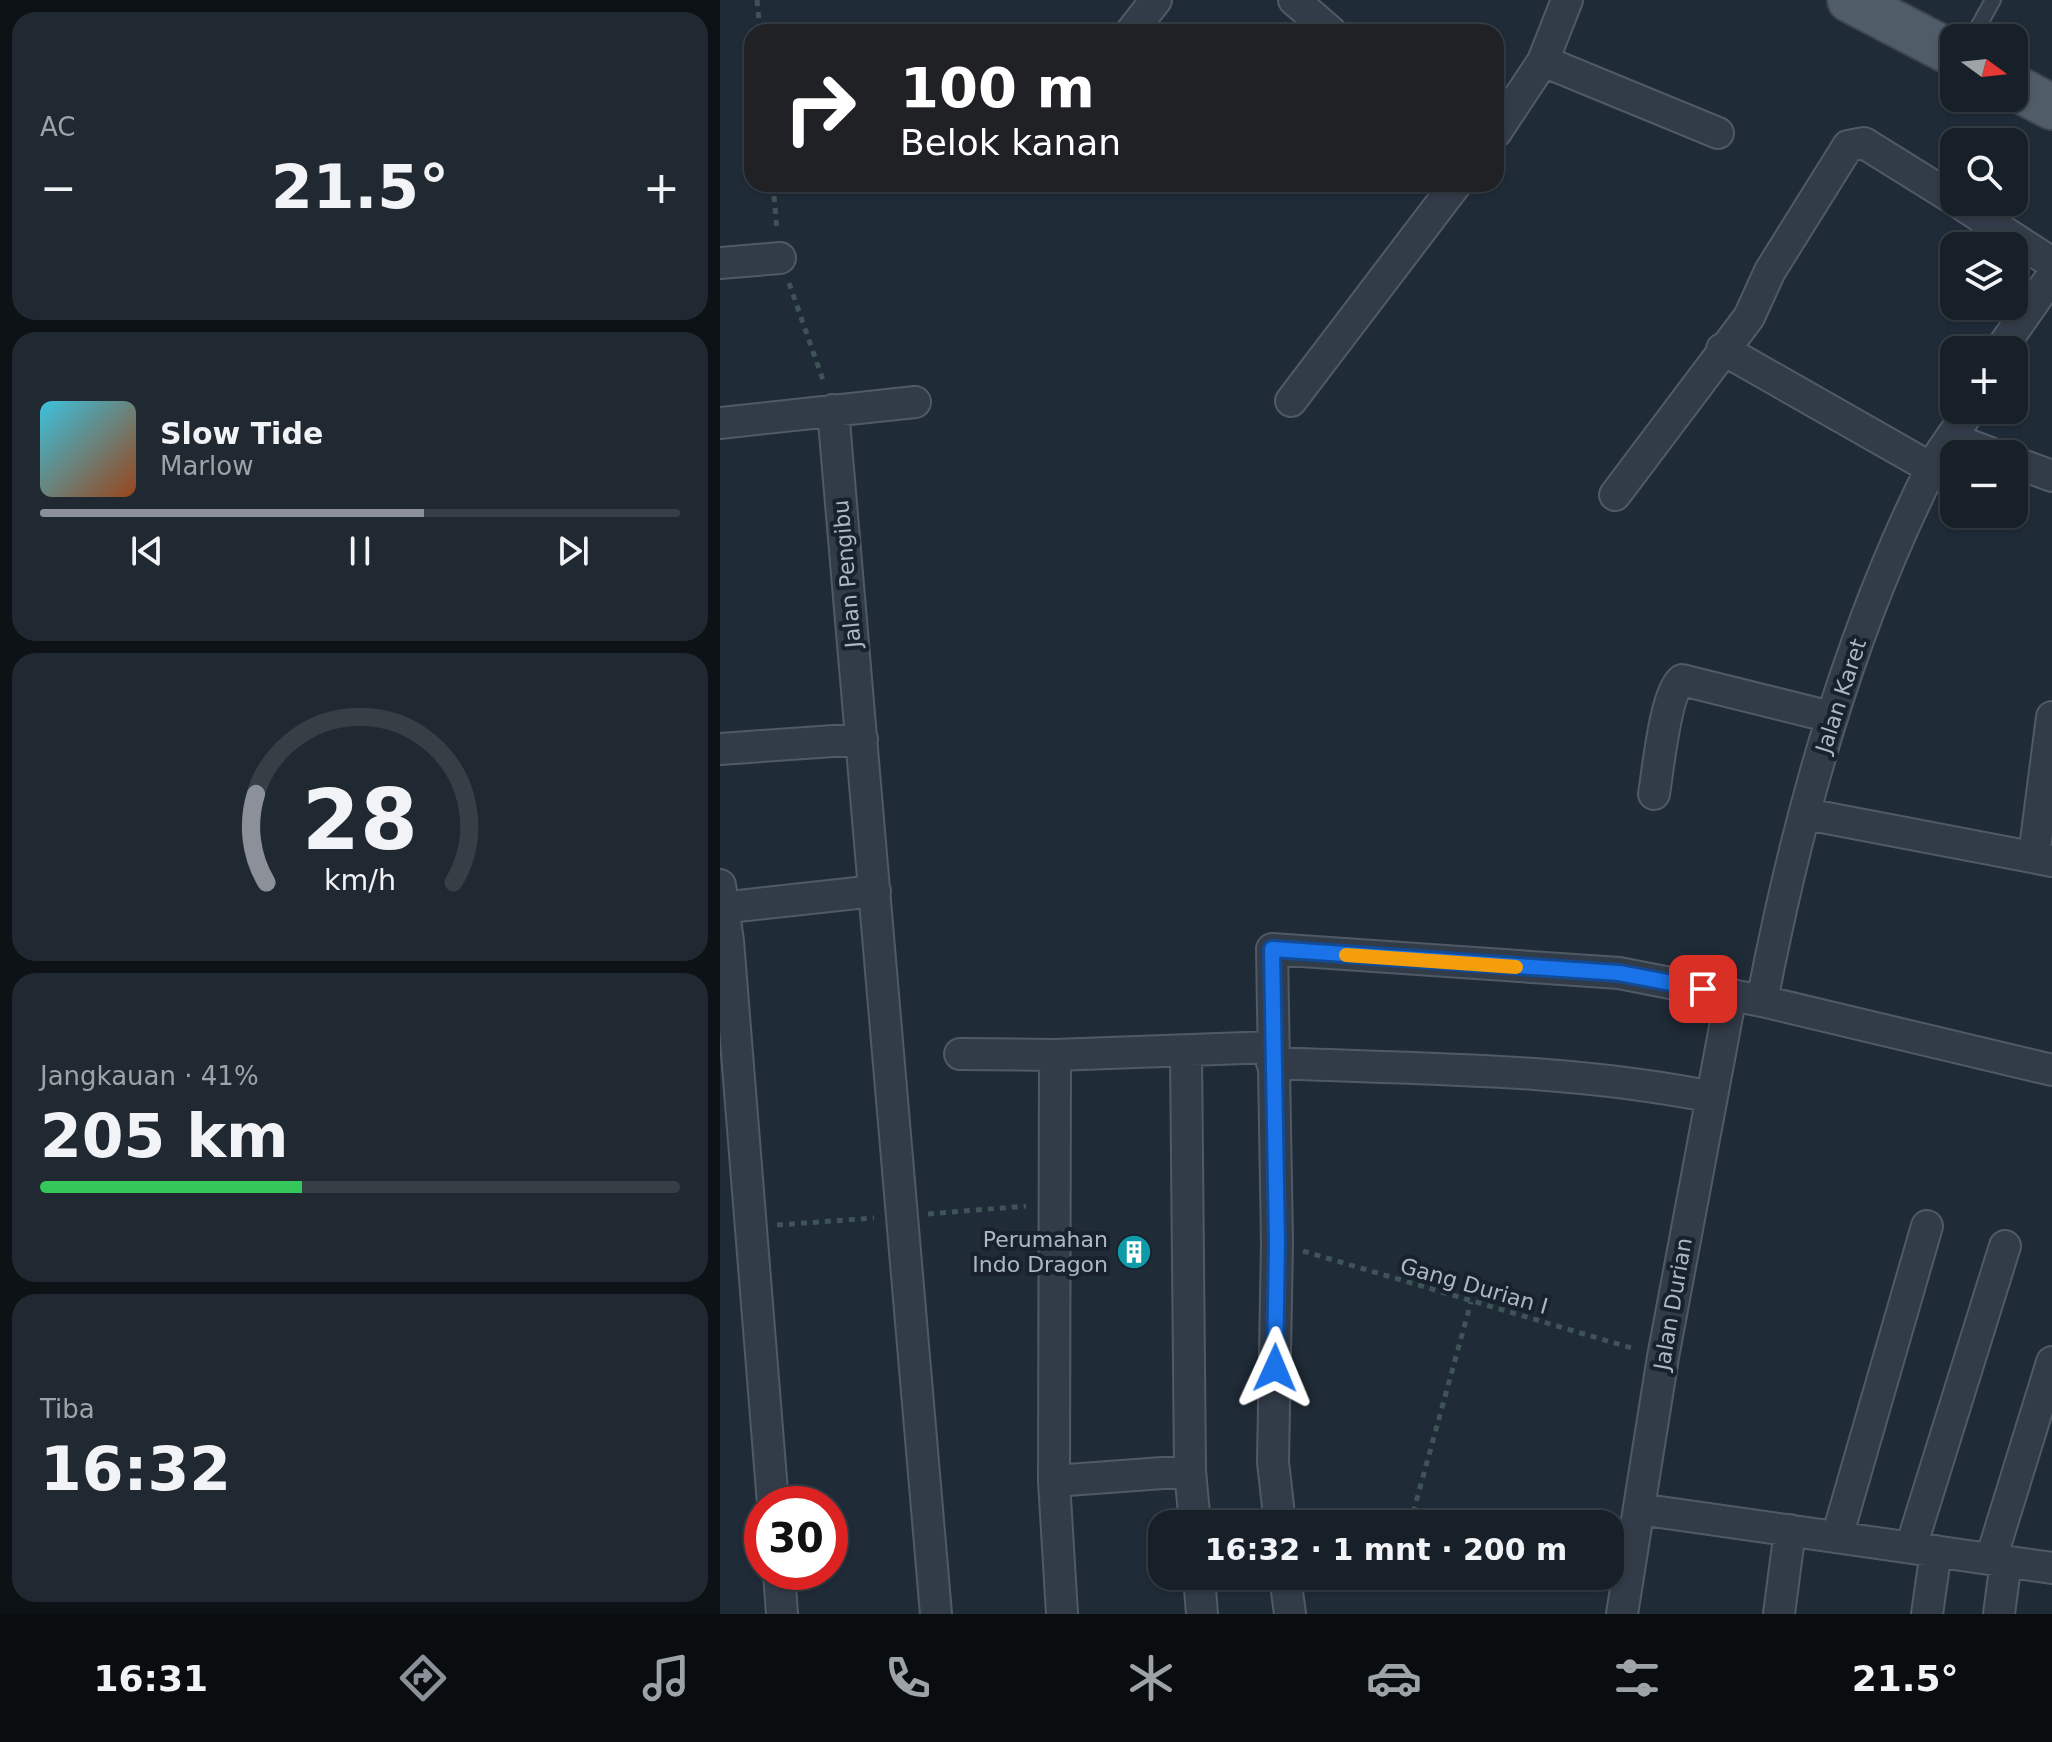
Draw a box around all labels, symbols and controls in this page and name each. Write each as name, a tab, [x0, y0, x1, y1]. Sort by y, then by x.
north arrow	[1940, 24, 2028, 112]
map controls	[1940, 24, 2028, 528]
text: 100 m	[900, 55, 1095, 120]
icon: right	[768, 56, 872, 160]
text: AC	[40, 112, 75, 142]
text: Belok kanan	[900, 122, 1121, 163]
button: search	[1940, 128, 2028, 216]
text: 21.5°	[271, 152, 449, 222]
text: −	[40, 162, 77, 213]
text: +	[643, 162, 680, 213]
button: layers	[1940, 232, 2028, 320]
button: +	[1940, 336, 2028, 424]
text: Slow Tide	[160, 416, 323, 451]
button: −	[1940, 440, 2028, 528]
text: Marlow	[160, 451, 253, 481]
street label: Jalan Pengibu	[828, 499, 866, 651]
icon: previous	[125, 529, 169, 573]
icon: pause	[338, 529, 382, 573]
icon: next	[551, 529, 595, 573]
street label: Jalan Karet	[1810, 635, 1871, 758]
text: 28	[302, 772, 418, 869]
text: km/h	[324, 863, 396, 897]
pin	[1669, 955, 1737, 1023]
icon: arrive	[1681, 967, 1725, 1011]
text: Jangkauan · 41%	[40, 1061, 259, 1091]
text: 205 km	[40, 1101, 289, 1171]
place label: Perumahan Indo Dragon	[972, 1227, 1108, 1277]
building icon: Perumahan Indo Dragon	[1115, 1233, 1153, 1271]
street label: Jalan Durian	[1649, 1236, 1697, 1374]
street label: Gang Durian I	[1397, 1253, 1551, 1319]
position arrow	[1233, 1326, 1317, 1410]
text: Tiba	[40, 1394, 95, 1424]
text: 16:32	[40, 1434, 231, 1504]
speed limit sign: 30	[744, 1486, 848, 1590]
text: 16:32 · 1 mnt · 200 m	[1205, 1532, 1567, 1567]
icon: directions	[395, 1650, 451, 1706]
icon: music	[638, 1650, 694, 1706]
icon: phone	[880, 1650, 936, 1706]
icon: climate	[1123, 1650, 1179, 1706]
icon: car	[1366, 1650, 1422, 1706]
icon: filters	[1609, 1650, 1665, 1706]
text: 16:31	[93, 1658, 208, 1699]
text: 21.5°	[1852, 1658, 1959, 1699]

